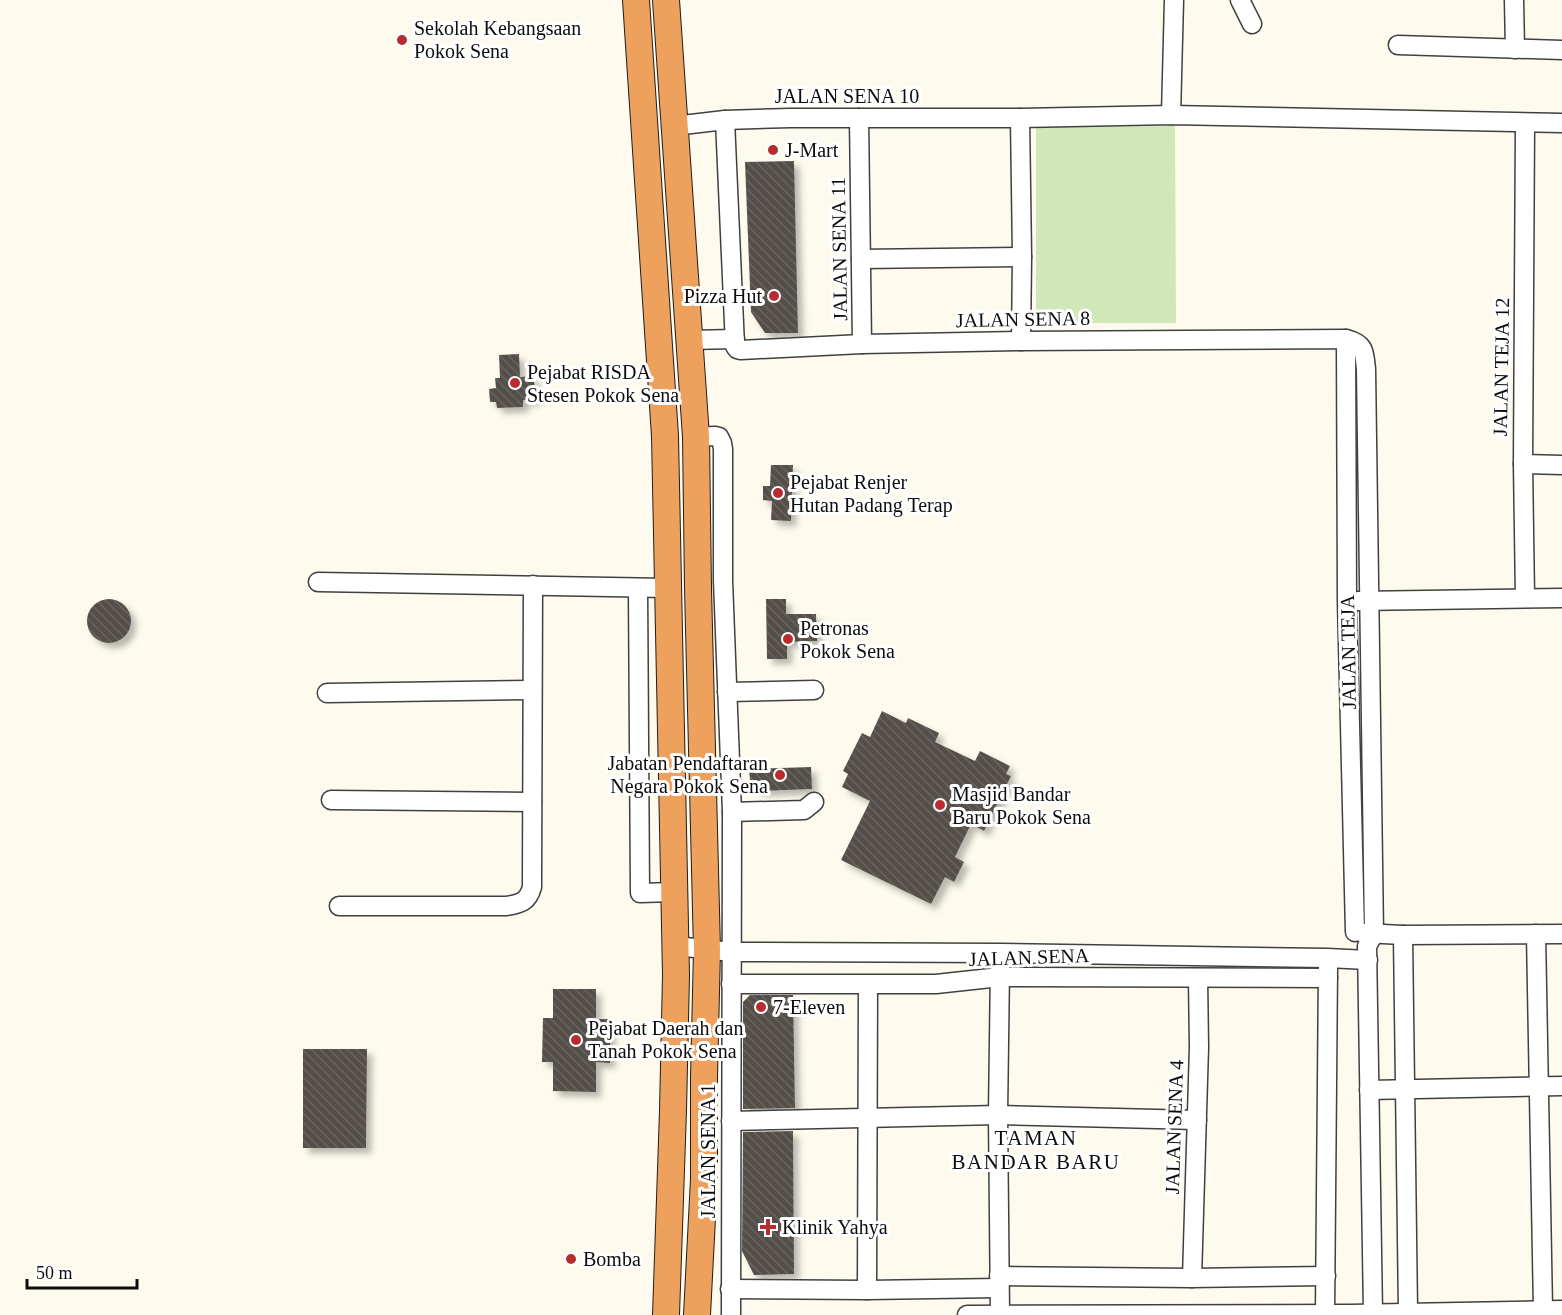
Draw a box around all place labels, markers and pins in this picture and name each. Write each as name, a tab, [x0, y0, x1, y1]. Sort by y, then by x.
place label: Sekolah Kebangsaan Pokok Sena	[414, 17, 581, 62]
marker: Sekolah Kebangsaan Pokok Sena	[395, 33, 409, 47]
place label: J-Mart	[785, 139, 839, 161]
marker: J-Mart	[766, 143, 780, 157]
place label: Pizza Hut	[684, 285, 762, 307]
marker: Pizza Hut	[767, 289, 781, 303]
place label: Pejabat RISDA Stesen Pokok Sena	[527, 361, 679, 406]
marker: Pejabat RISDA Stesen Pokok Sena	[508, 376, 522, 390]
place label: Pejabat Renjer Hutan Padang Terap	[790, 471, 953, 517]
marker: Pejabat Renjer Hutan Padang Terap	[771, 486, 785, 500]
place label: Petronas Pokok Sena	[800, 617, 895, 662]
marker: Petronas Pokok Sena	[781, 632, 795, 646]
place label: Jabatan Pendaftaran Negara Pokok Sena	[608, 752, 768, 798]
marker: Jabatan Pendaftaran Negara Pokok Sena	[773, 768, 787, 782]
place label: Masjid Bandar Baru Pokok Sena	[952, 783, 1091, 828]
marker: Masjid Bandar Baru Pokok Sena	[933, 798, 947, 812]
place label: 7-Eleven	[773, 996, 845, 1018]
marker: 7-Eleven	[754, 1000, 768, 1014]
place label: Pejabat Daerah dan Tanah Pokok Sena	[588, 1017, 743, 1062]
marker: Pejabat Daerah dan Tanah Pokok Sena	[569, 1033, 583, 1047]
place label: Klinik Yahya	[782, 1216, 888, 1239]
marker: Klinik Yahya	[759, 1218, 777, 1236]
place label: Bomba	[583, 1248, 641, 1270]
marker: Bomba	[564, 1252, 578, 1266]

